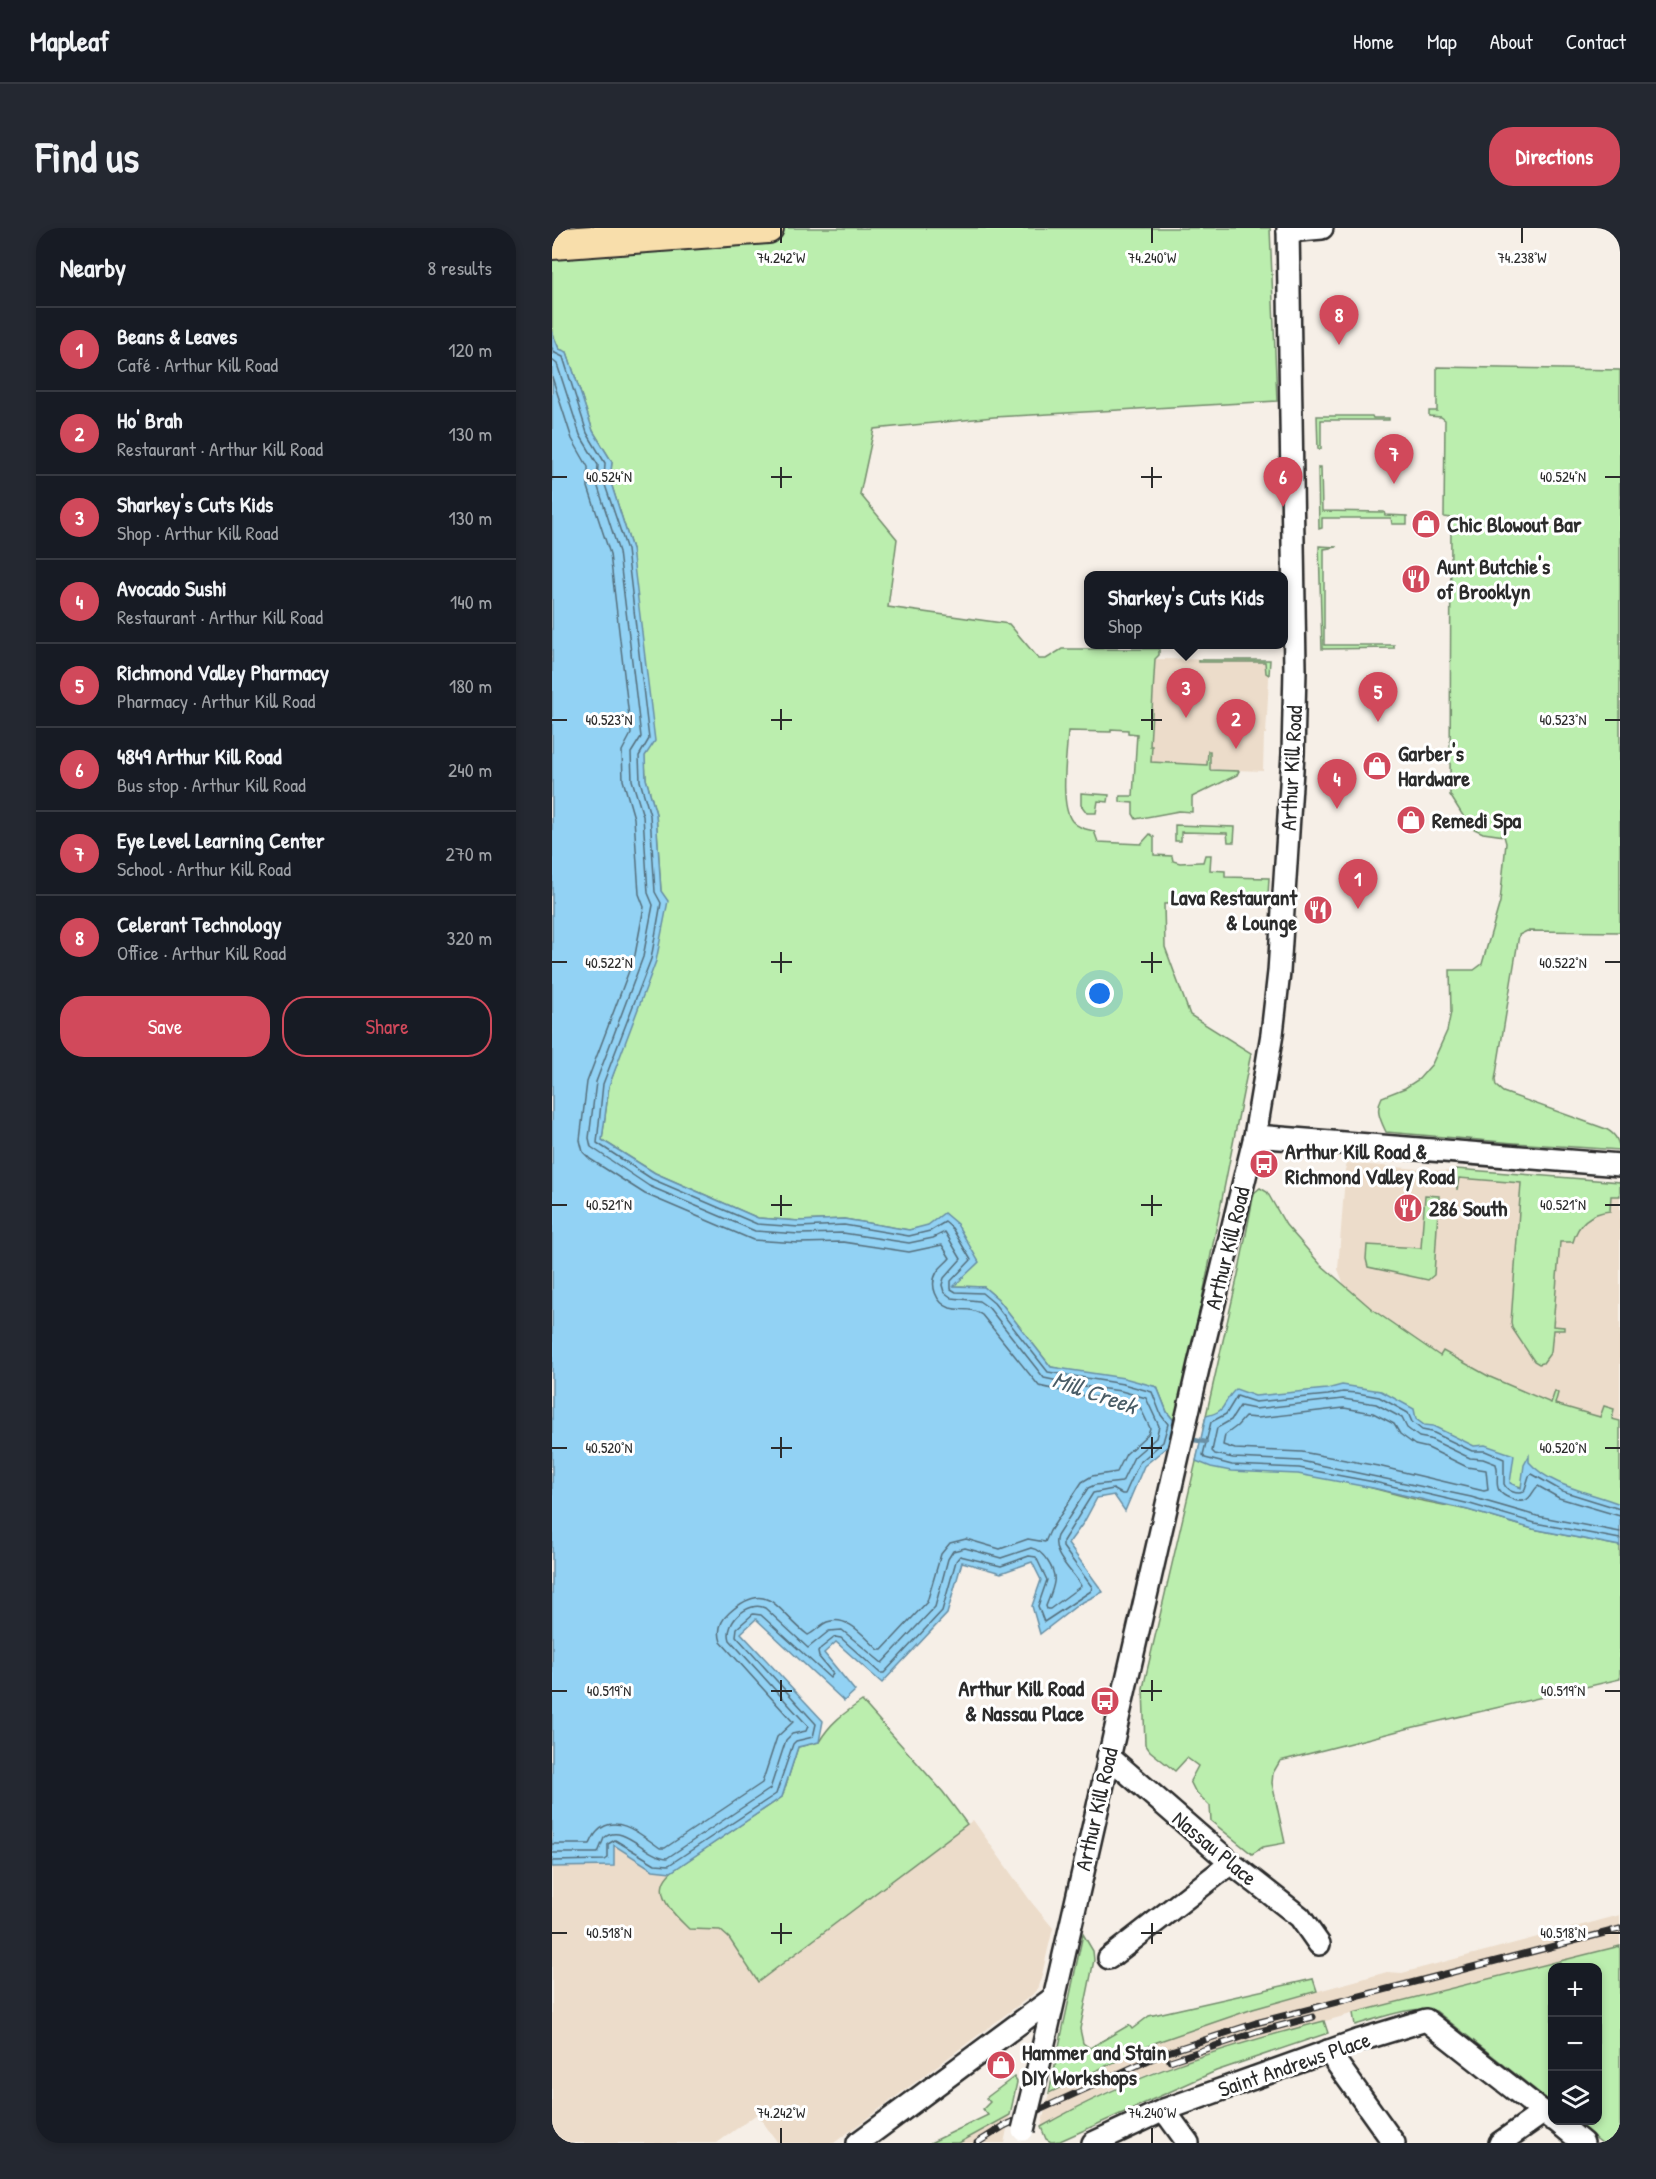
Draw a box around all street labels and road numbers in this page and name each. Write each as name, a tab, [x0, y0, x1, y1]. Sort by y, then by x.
street label: Arthur Kill Road	[1273, 704, 1309, 831]
street label: Arthur Kill Road	[1197, 1183, 1257, 1312]
street label: Arthur Kill Road	[1067, 1744, 1125, 1873]
street label: Nassau Place	[1166, 1804, 1264, 1892]
street label: Saint Andrews Place	[1214, 2024, 1374, 2104]

